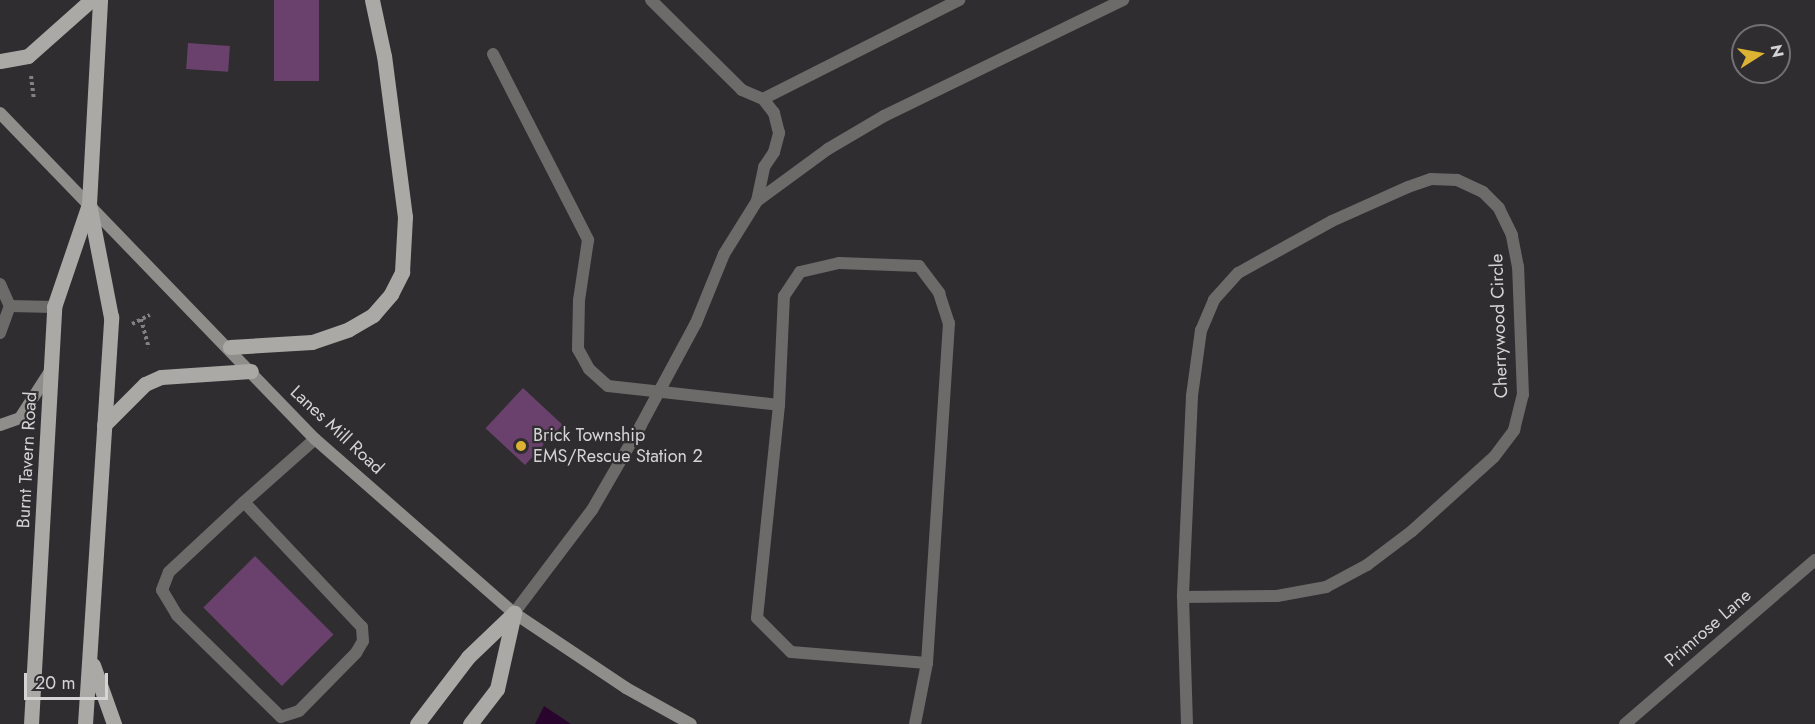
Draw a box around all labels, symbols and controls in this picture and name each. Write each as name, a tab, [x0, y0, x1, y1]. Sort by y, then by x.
north arrow	[1731, 24, 1791, 84]
text: N	[1765, 42, 1790, 59]
street label: Cherrywood Circle	[1486, 253, 1512, 399]
street label: Lanes Mill Road	[286, 381, 388, 479]
street label: Burnt Tavern Road	[13, 391, 41, 529]
place label: Brick Township EMS/Rescue Station 2	[533, 425, 703, 468]
marker: Brick Township EMS/Rescue Station 2	[514, 439, 528, 453]
street label: Primrose Lane	[1660, 585, 1756, 671]
scale bar	[27, 661, 111, 699]
text: 20 m	[35, 670, 75, 696]

